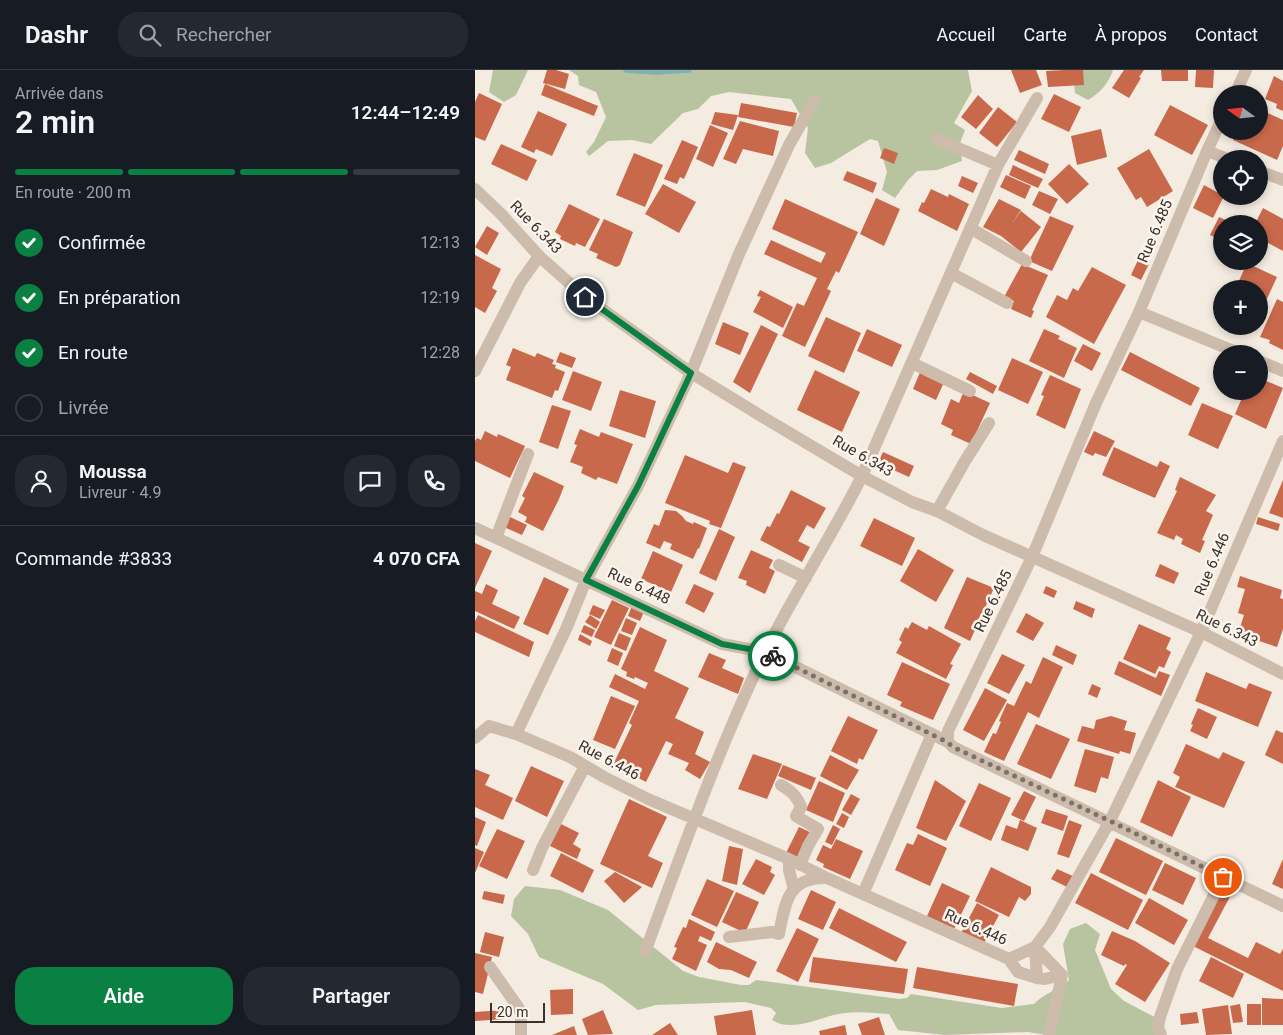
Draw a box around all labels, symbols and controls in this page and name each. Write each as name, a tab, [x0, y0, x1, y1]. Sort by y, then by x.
search box	[118, 12, 468, 57]
text: Dashr	[25, 21, 88, 49]
icon: search	[136, 21, 164, 49]
text: Rechercher	[176, 23, 271, 46]
text: Accueil	[937, 24, 995, 45]
text: Carte	[1023, 24, 1067, 45]
text: À propos	[1095, 24, 1167, 45]
text: Contact	[1195, 24, 1258, 45]
text: Arrivée dans	[15, 84, 104, 103]
north arrow	[1213, 85, 1267, 140]
map controls	[1213, 85, 1268, 400]
text: 12:44–12:49	[351, 101, 460, 124]
text: 2 min	[15, 103, 95, 141]
button: locate	[1213, 150, 1268, 205]
text: En route · 200 m	[15, 183, 131, 202]
street label: Rue 6.343	[506, 197, 566, 257]
street label: Rue 6.485	[1134, 197, 1176, 265]
button: layers	[1213, 215, 1268, 270]
icon: check	[15, 229, 43, 257]
text: Confirmée	[58, 231, 145, 254]
text: 12:13	[420, 233, 460, 252]
pin	[564, 276, 606, 318]
button: +	[1213, 280, 1268, 335]
icon: home	[571, 283, 599, 311]
icon: check	[15, 284, 43, 312]
text: En préparation	[58, 286, 181, 309]
text: 12:19	[420, 288, 460, 307]
icon: check	[15, 339, 43, 367]
text: En route	[58, 341, 128, 364]
text: 12:28	[420, 343, 460, 362]
button: −	[1213, 345, 1268, 400]
text: Livrée	[58, 396, 108, 419]
street label: Rue 6.343	[830, 431, 896, 481]
button: person	[15, 455, 67, 507]
button: chat	[344, 455, 396, 507]
button: phone	[408, 455, 460, 507]
text: Moussa	[79, 460, 147, 483]
text: Livreur · 4.9	[79, 483, 162, 502]
street label: Rue 6.446	[1191, 530, 1233, 598]
text: Commande #3833	[15, 547, 172, 570]
text: 4 070 CFA	[373, 547, 460, 570]
street label: Rue 6.448	[605, 564, 673, 608]
street label: Rue 6.485	[970, 567, 1016, 635]
street label: Rue 6.343	[1193, 605, 1261, 651]
courier	[748, 631, 798, 681]
icon: bike	[759, 642, 787, 670]
street label: Rue 6.446	[575, 736, 643, 784]
pin	[1202, 856, 1244, 898]
icon: bag	[1209, 863, 1237, 891]
street label: Rue 6.446	[942, 905, 1010, 949]
button: Aide	[15, 967, 233, 1025]
button: Partager	[243, 967, 460, 1025]
scale bar	[490, 1000, 545, 1023]
text: 20 m	[497, 1004, 529, 1020]

